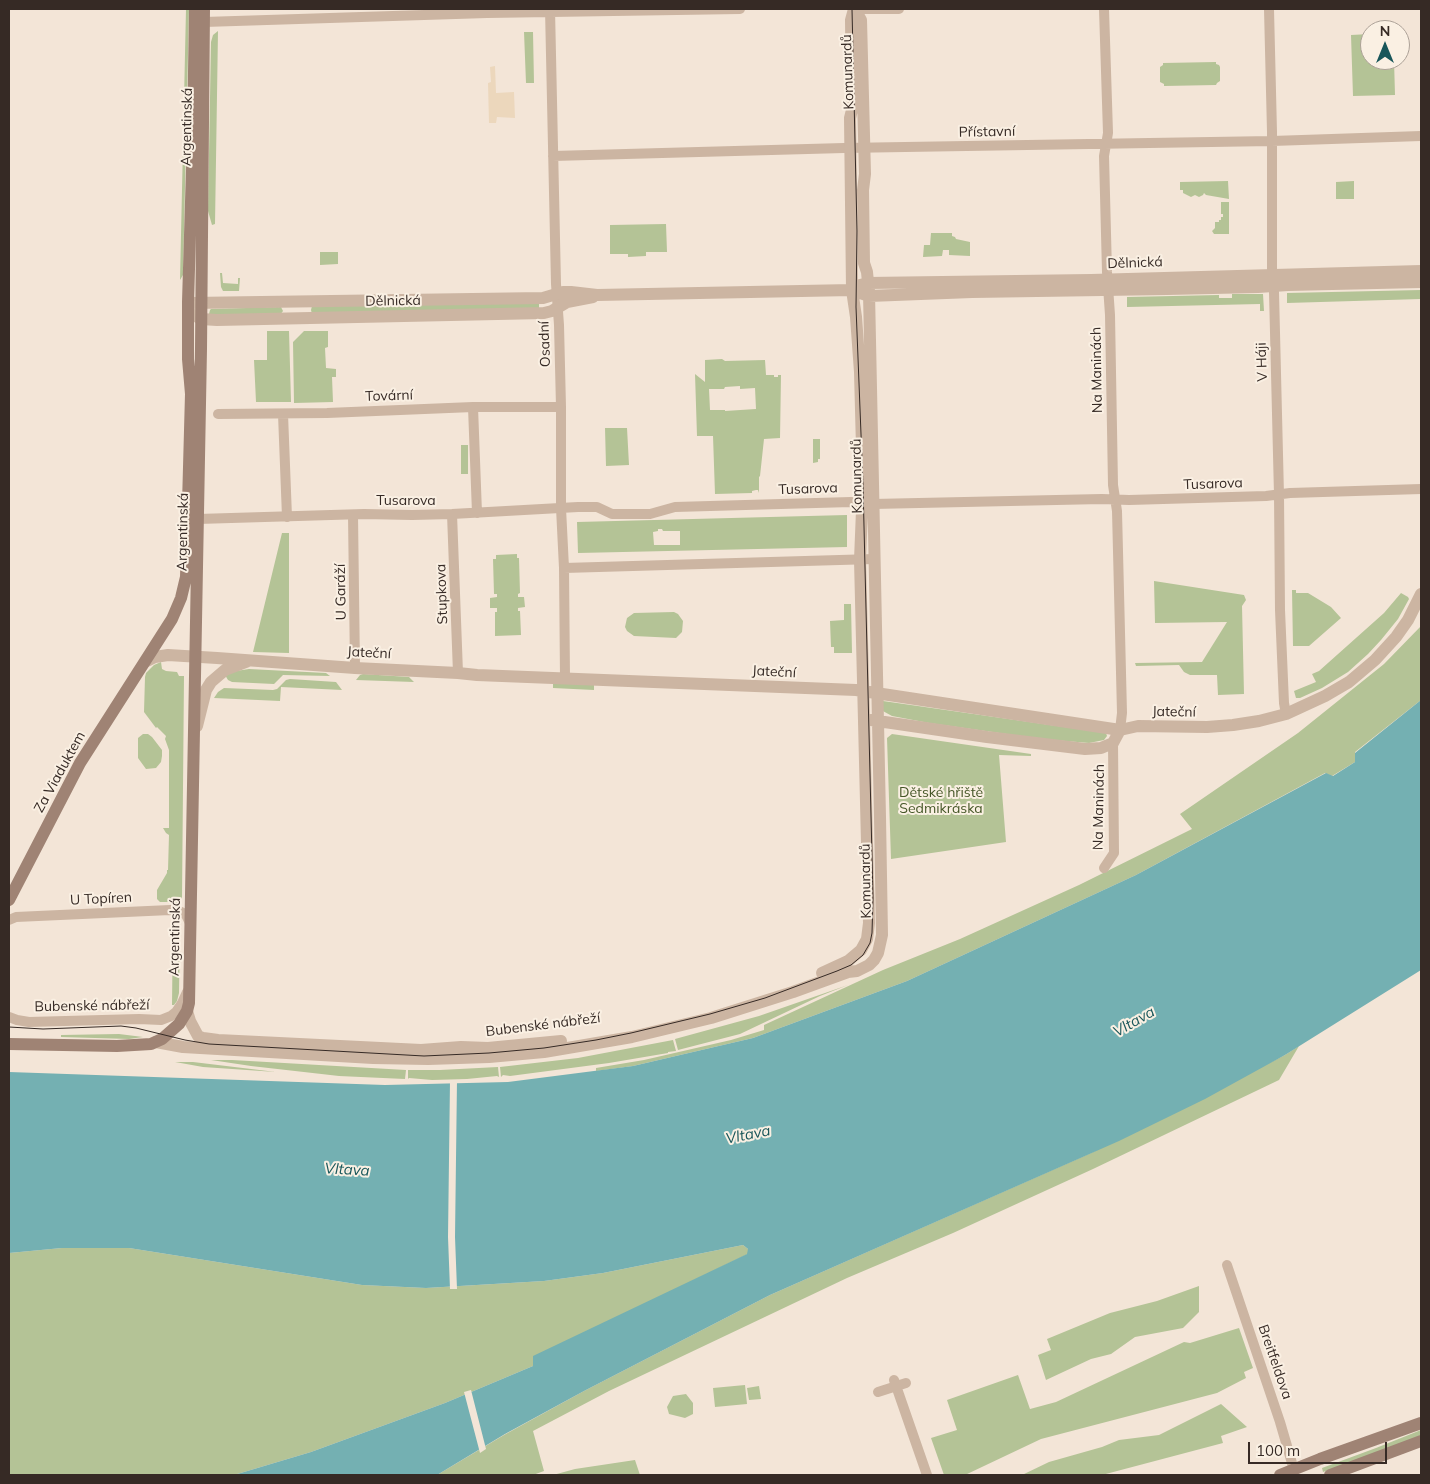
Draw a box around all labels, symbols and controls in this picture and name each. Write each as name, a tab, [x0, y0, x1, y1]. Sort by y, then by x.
north arrow	[1360, 20, 1410, 70]
text: N	[1380, 22, 1390, 40]
street label: Komunardů	[838, 34, 858, 110]
street label: Argentinská	[178, 88, 196, 166]
street label: Přístavní	[959, 123, 1015, 141]
street label: Dělnická	[1107, 254, 1163, 272]
street label: Dělnická	[365, 292, 421, 310]
street label: Osadní	[536, 321, 554, 367]
street label: Na Maninách	[1088, 327, 1106, 413]
street label: V Háji	[1253, 342, 1271, 382]
street label: Tovární	[365, 387, 413, 405]
street label: Komunardů	[848, 438, 866, 514]
street label: Tusarova	[1183, 475, 1243, 493]
street label: Tusarova	[778, 480, 838, 498]
street label: Argentinská	[174, 493, 192, 571]
street label: Tusarova	[376, 493, 436, 509]
street label: Stupkova	[433, 563, 451, 625]
street label: U Garáží	[332, 564, 350, 620]
street label: Jateční	[347, 643, 391, 663]
street label: Jateční	[752, 662, 796, 682]
street label: Jateční	[1152, 703, 1196, 721]
street label: Za Viaduktem	[31, 729, 89, 815]
street label: Na Maninách	[1090, 764, 1108, 850]
park label: Dětské hřiště Sedmikráska	[899, 785, 983, 818]
street label: Komunardů	[857, 843, 875, 919]
street label: U Topíren	[70, 889, 132, 909]
street label: Argentinská	[166, 898, 184, 976]
street label: Bubenské nábřeží	[34, 997, 150, 1015]
water label: Vltava	[1110, 1003, 1158, 1041]
street label: Bubenské nábřeží	[485, 1010, 601, 1040]
water label: Vltava	[724, 1122, 772, 1148]
water label: Vltava	[324, 1160, 370, 1180]
street label: Breitfeldova	[1254, 1322, 1296, 1402]
scale bar	[1250, 1432, 1389, 1464]
text: 100 m	[1256, 1441, 1300, 1460]

